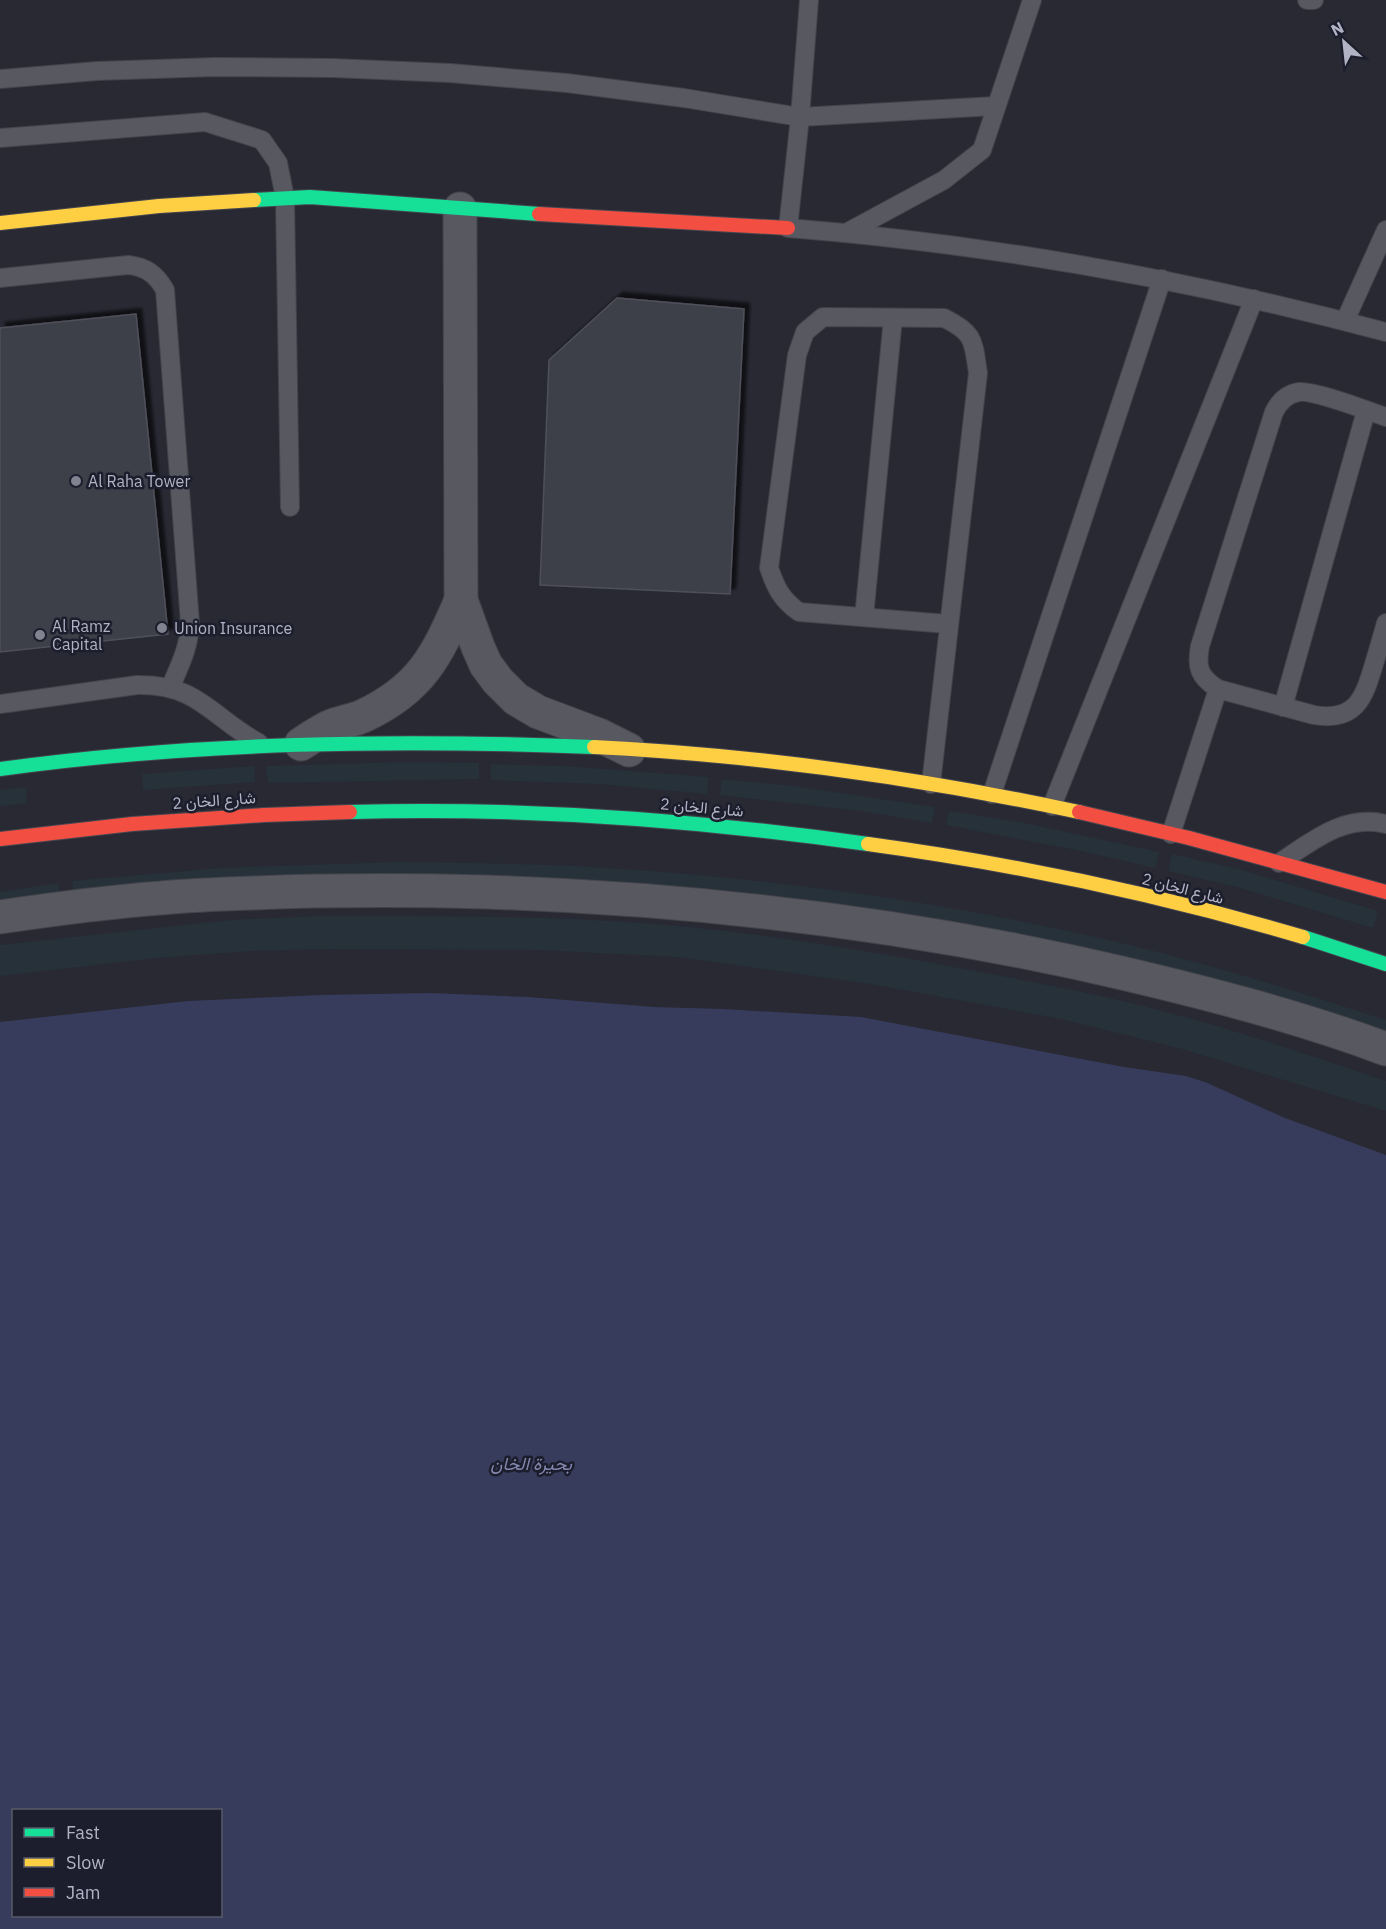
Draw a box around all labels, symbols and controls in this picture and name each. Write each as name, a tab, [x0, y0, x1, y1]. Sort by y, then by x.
north arrow	[1314, 12, 1374, 72]
text: N	[1327, 17, 1347, 40]
place label: Al Raha Tower	[88, 471, 190, 491]
marker: Al Raha Tower	[69, 474, 83, 488]
place label: Al Ramz Capital	[52, 616, 110, 654]
place label: Union Insurance	[174, 618, 293, 638]
marker: Union Insurance	[155, 621, 169, 635]
marker: Al Ramz Capital	[33, 628, 47, 642]
street label: شارع الخان 2	[172, 787, 257, 815]
street label: شارع الخان 2	[659, 793, 745, 823]
street label: شارع الخان 2	[1140, 868, 1226, 910]
water label: بحيرة الخان	[490, 1452, 572, 1475]
legend	[12, 1809, 222, 1917]
text: Fast	[66, 1821, 100, 1844]
text: Slow	[66, 1851, 105, 1874]
text: Jam	[66, 1881, 101, 1904]

